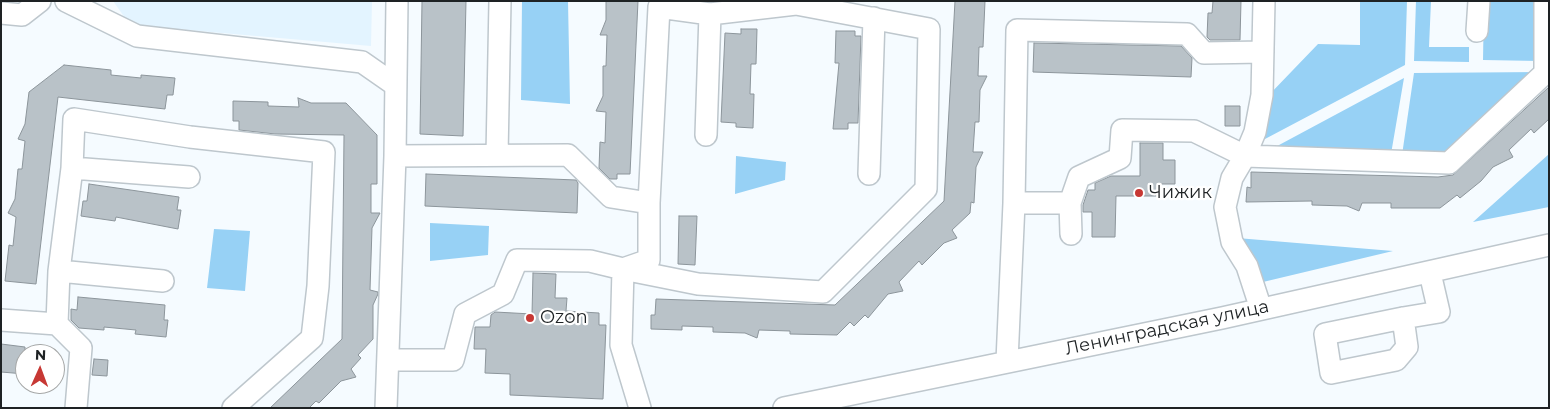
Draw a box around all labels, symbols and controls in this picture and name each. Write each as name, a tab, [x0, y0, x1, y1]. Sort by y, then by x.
place label: Чижик	[1149, 182, 1212, 204]
marker: Чижик	[1133, 187, 1145, 199]
street label: Ленинградская улица	[1063, 296, 1271, 360]
place label: Ozon	[540, 307, 588, 329]
marker: Ozon	[524, 312, 536, 324]
north arrow	[15, 344, 65, 394]
text: N	[35, 346, 46, 364]

